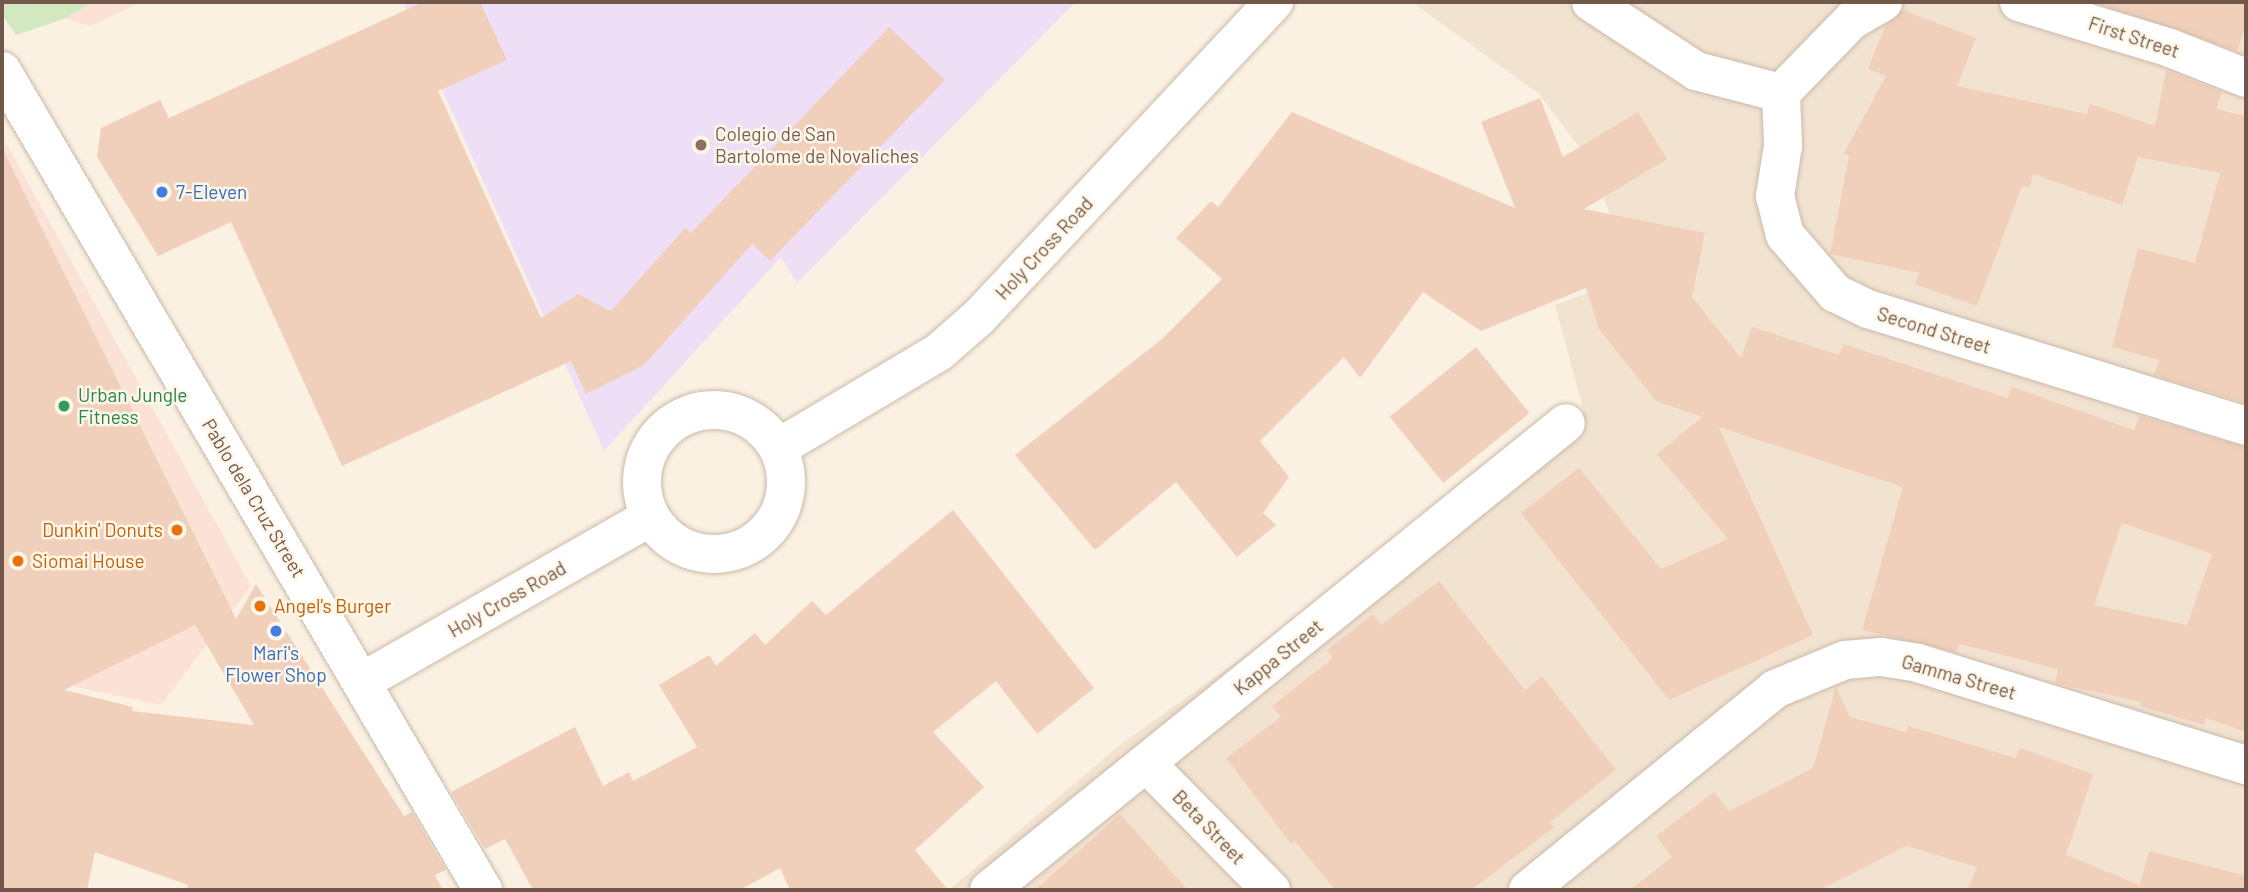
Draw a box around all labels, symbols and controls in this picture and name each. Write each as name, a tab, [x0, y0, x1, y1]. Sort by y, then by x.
street label: First Street	[2086, 12, 2182, 62]
place label: Colegio de San Bartolome de Novaliches	[715, 123, 919, 167]
marker: Colegio de San Bartolome de Novaliches	[693, 137, 709, 153]
place label: 7-Eleven	[176, 181, 247, 203]
marker: 7-Eleven	[154, 184, 170, 200]
street label: Holy Cross Road	[991, 192, 1097, 304]
street label: Second Street	[1874, 302, 1994, 358]
place label: Urban Jungle Fitness	[78, 384, 187, 428]
marker: Urban Jungle Fitness	[56, 398, 72, 414]
street label: Pablo dela Cruz Street	[198, 415, 310, 581]
place label: Dunkin' Donuts	[42, 519, 163, 541]
marker: Dunkin' Donuts	[169, 522, 185, 538]
place label: Siomai House	[32, 550, 145, 572]
marker: Siomai House	[10, 553, 26, 569]
street label: Holy Cross Road	[444, 556, 570, 642]
place label: Angel's Burger	[274, 595, 391, 617]
marker: Angel's Burger	[252, 598, 268, 614]
street label: Kappa Street	[1229, 614, 1327, 700]
marker: Mari's Flower Shop	[268, 623, 284, 639]
place label: Mari's Flower Shop	[225, 642, 327, 686]
street label: Gamma Street	[1899, 650, 2019, 704]
street label: Beta Street	[1168, 785, 1250, 869]

